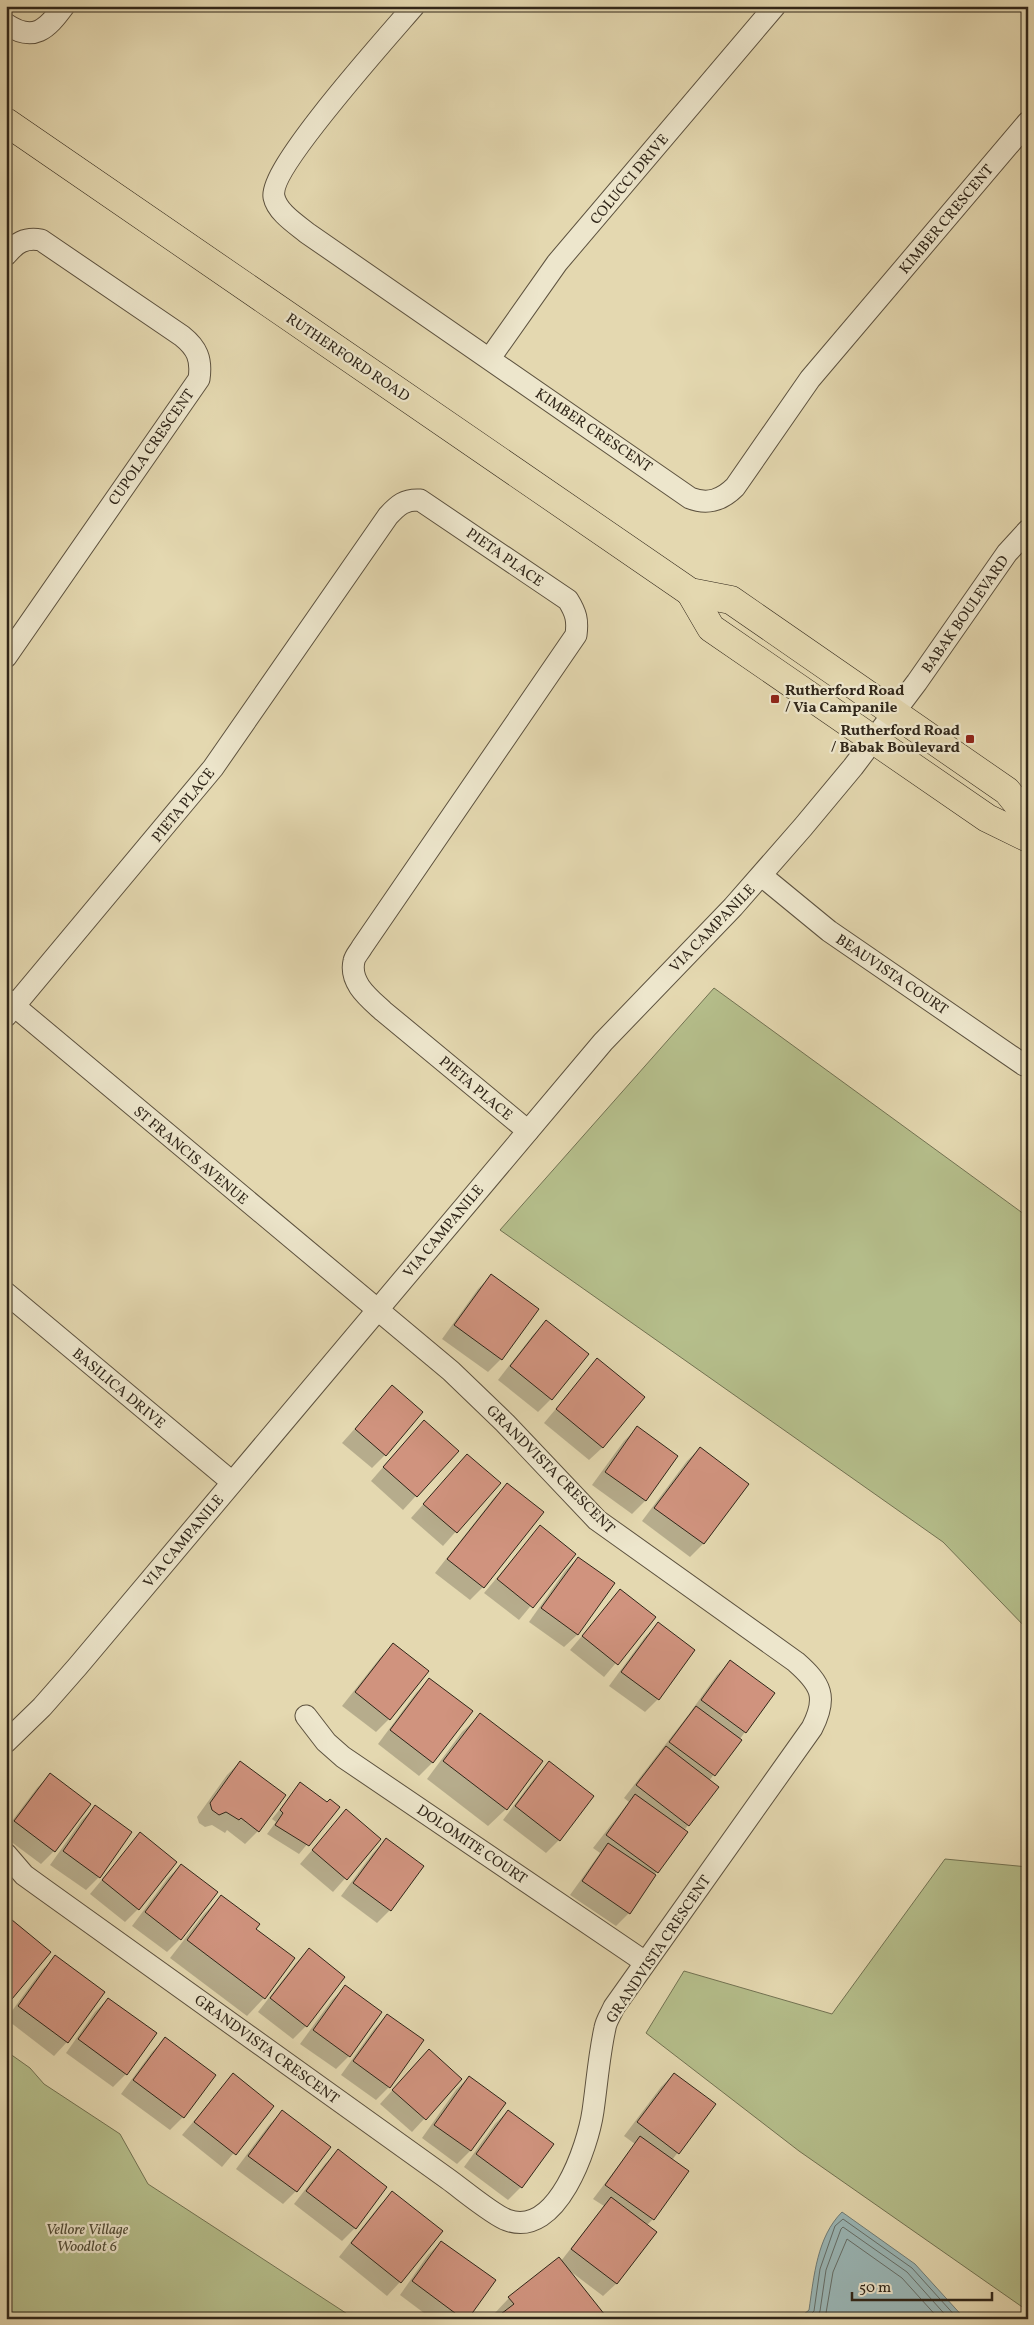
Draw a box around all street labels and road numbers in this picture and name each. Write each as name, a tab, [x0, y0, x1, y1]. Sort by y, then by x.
street label: COLUCCI DRIVE	[586, 130, 674, 230]
street label: KIMBER CRESCENT	[895, 161, 999, 279]
street label: RUTHERFORD ROAD	[281, 309, 413, 408]
street label: KIMBER CRESCENT	[530, 384, 656, 478]
street label: CUPOLA CRESCENT	[104, 385, 200, 510]
street label: PIETA PLACE	[461, 524, 547, 593]
street label: BABAK BOULEVARD	[918, 552, 1015, 678]
street label: PIETA PLACE	[148, 764, 221, 848]
street label: VIA CAMPANILE	[665, 880, 761, 978]
street label: BEAUVISTA COURT	[831, 930, 952, 1021]
street label: PIETA PLACE	[434, 1052, 516, 1126]
street label: ST FRANCIS AVENUE	[128, 1102, 252, 1210]
street label: VIA CAMPANILE	[399, 1181, 489, 1283]
street label: BASILICA DRIVE	[67, 1344, 169, 1434]
street label: GRANDVISTA CRESCENT	[481, 1401, 619, 1539]
street label: VIA CAMPANILE	[139, 1491, 229, 1593]
street label: DOLOMITE COURT	[412, 1800, 531, 1890]
street label: GRANDVISTA CRESCENT	[602, 1872, 717, 2028]
street label: GRANDVISTA CRESCENT	[189, 1991, 343, 2110]

